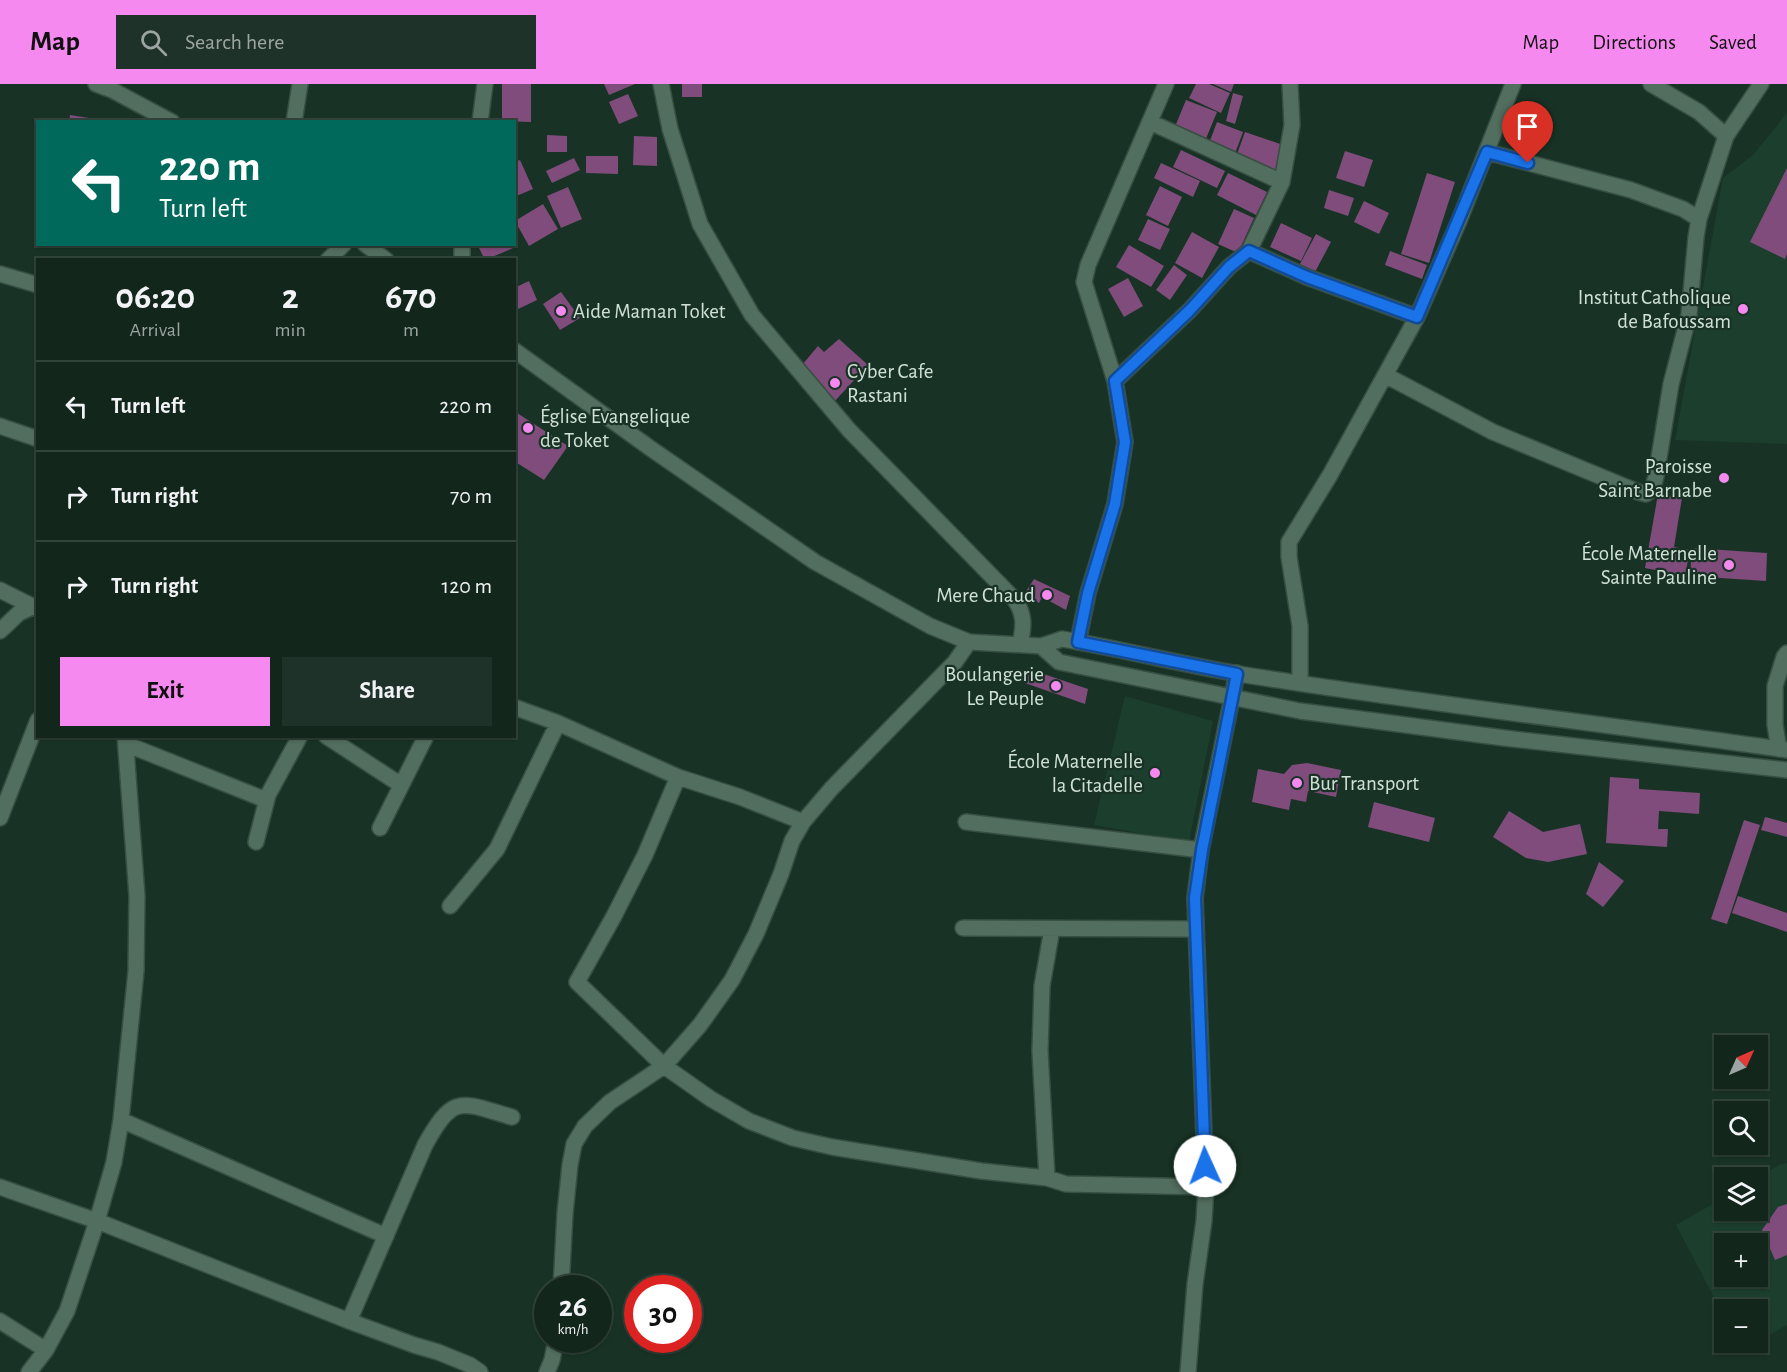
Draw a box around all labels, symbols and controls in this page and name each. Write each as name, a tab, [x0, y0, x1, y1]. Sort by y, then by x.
search box	[116, 15, 536, 69]
icon: search	[137, 26, 170, 59]
text: Map	[30, 28, 80, 56]
text: Search here	[185, 31, 284, 53]
text: Map	[1523, 32, 1559, 53]
text: Directions	[1592, 32, 1676, 53]
text: Saved	[1709, 32, 1757, 53]
pin	[1502, 101, 1553, 163]
icon: arrive	[1511, 110, 1544, 143]
icon: left	[60, 144, 138, 222]
text: 220 m	[159, 146, 261, 188]
text: Turn left	[159, 195, 247, 222]
text: 06:20	[115, 279, 195, 315]
text: 2	[282, 279, 299, 315]
text: 670	[385, 279, 437, 315]
place label: Institut Catholique de Bafoussam	[1578, 287, 1731, 332]
place label: Aide Maman Toket	[573, 301, 726, 322]
marker: Institut Catholique de Bafoussam	[1736, 302, 1750, 316]
marker: Aide Maman Toket	[554, 304, 568, 318]
text: Arrival	[130, 320, 181, 340]
text: min	[275, 320, 306, 340]
text: m	[403, 320, 419, 340]
place label: Cyber Cafe Rastani	[847, 361, 933, 406]
marker: Cyber Cafe Rastani	[828, 376, 842, 390]
icon: left	[60, 390, 93, 423]
text: Turn left	[111, 395, 185, 417]
text: 220 m	[439, 395, 492, 417]
place label: Église Evangelique de Toket	[540, 404, 690, 451]
marker: Église Evangelique de Toket	[521, 421, 535, 435]
place label: Paroisse Saint Barnabe	[1598, 456, 1712, 501]
marker: Paroisse Saint Barnabe	[1717, 471, 1731, 485]
icon: right	[60, 480, 93, 513]
text: Turn right	[111, 485, 198, 507]
text: 70 m	[450, 485, 492, 507]
place label: École Maternelle Sainte Pauline	[1581, 541, 1717, 588]
marker: École Maternelle Sainte Pauline	[1722, 558, 1736, 572]
icon: right	[60, 570, 93, 603]
text: Turn right	[111, 575, 198, 597]
text: 120 m	[442, 575, 492, 597]
place label: Mere Chaud	[936, 585, 1035, 606]
marker: Mere Chaud	[1040, 588, 1054, 602]
button: Exit	[60, 657, 270, 726]
button: Share	[282, 657, 492, 726]
place label: Boulangerie Le Peuple	[945, 664, 1044, 709]
marker: Boulangerie Le Peuple	[1049, 679, 1063, 693]
place label: École Maternelle la Citadelle	[1007, 749, 1143, 796]
marker: École Maternelle la Citadelle	[1148, 766, 1162, 780]
place label: Bur Transport	[1309, 773, 1419, 794]
marker: Bur Transport	[1290, 776, 1304, 790]
north arrow	[1714, 1035, 1768, 1089]
map controls	[1714, 1035, 1768, 1353]
button: search	[1714, 1101, 1768, 1155]
position arrow	[1173, 1134, 1237, 1198]
button: layers	[1714, 1167, 1768, 1221]
button: +	[1714, 1233, 1768, 1287]
speed limit sign: 30	[624, 1275, 702, 1353]
text: 26	[559, 1292, 587, 1322]
button: −	[1714, 1299, 1768, 1353]
text: km/h	[558, 1322, 588, 1337]

